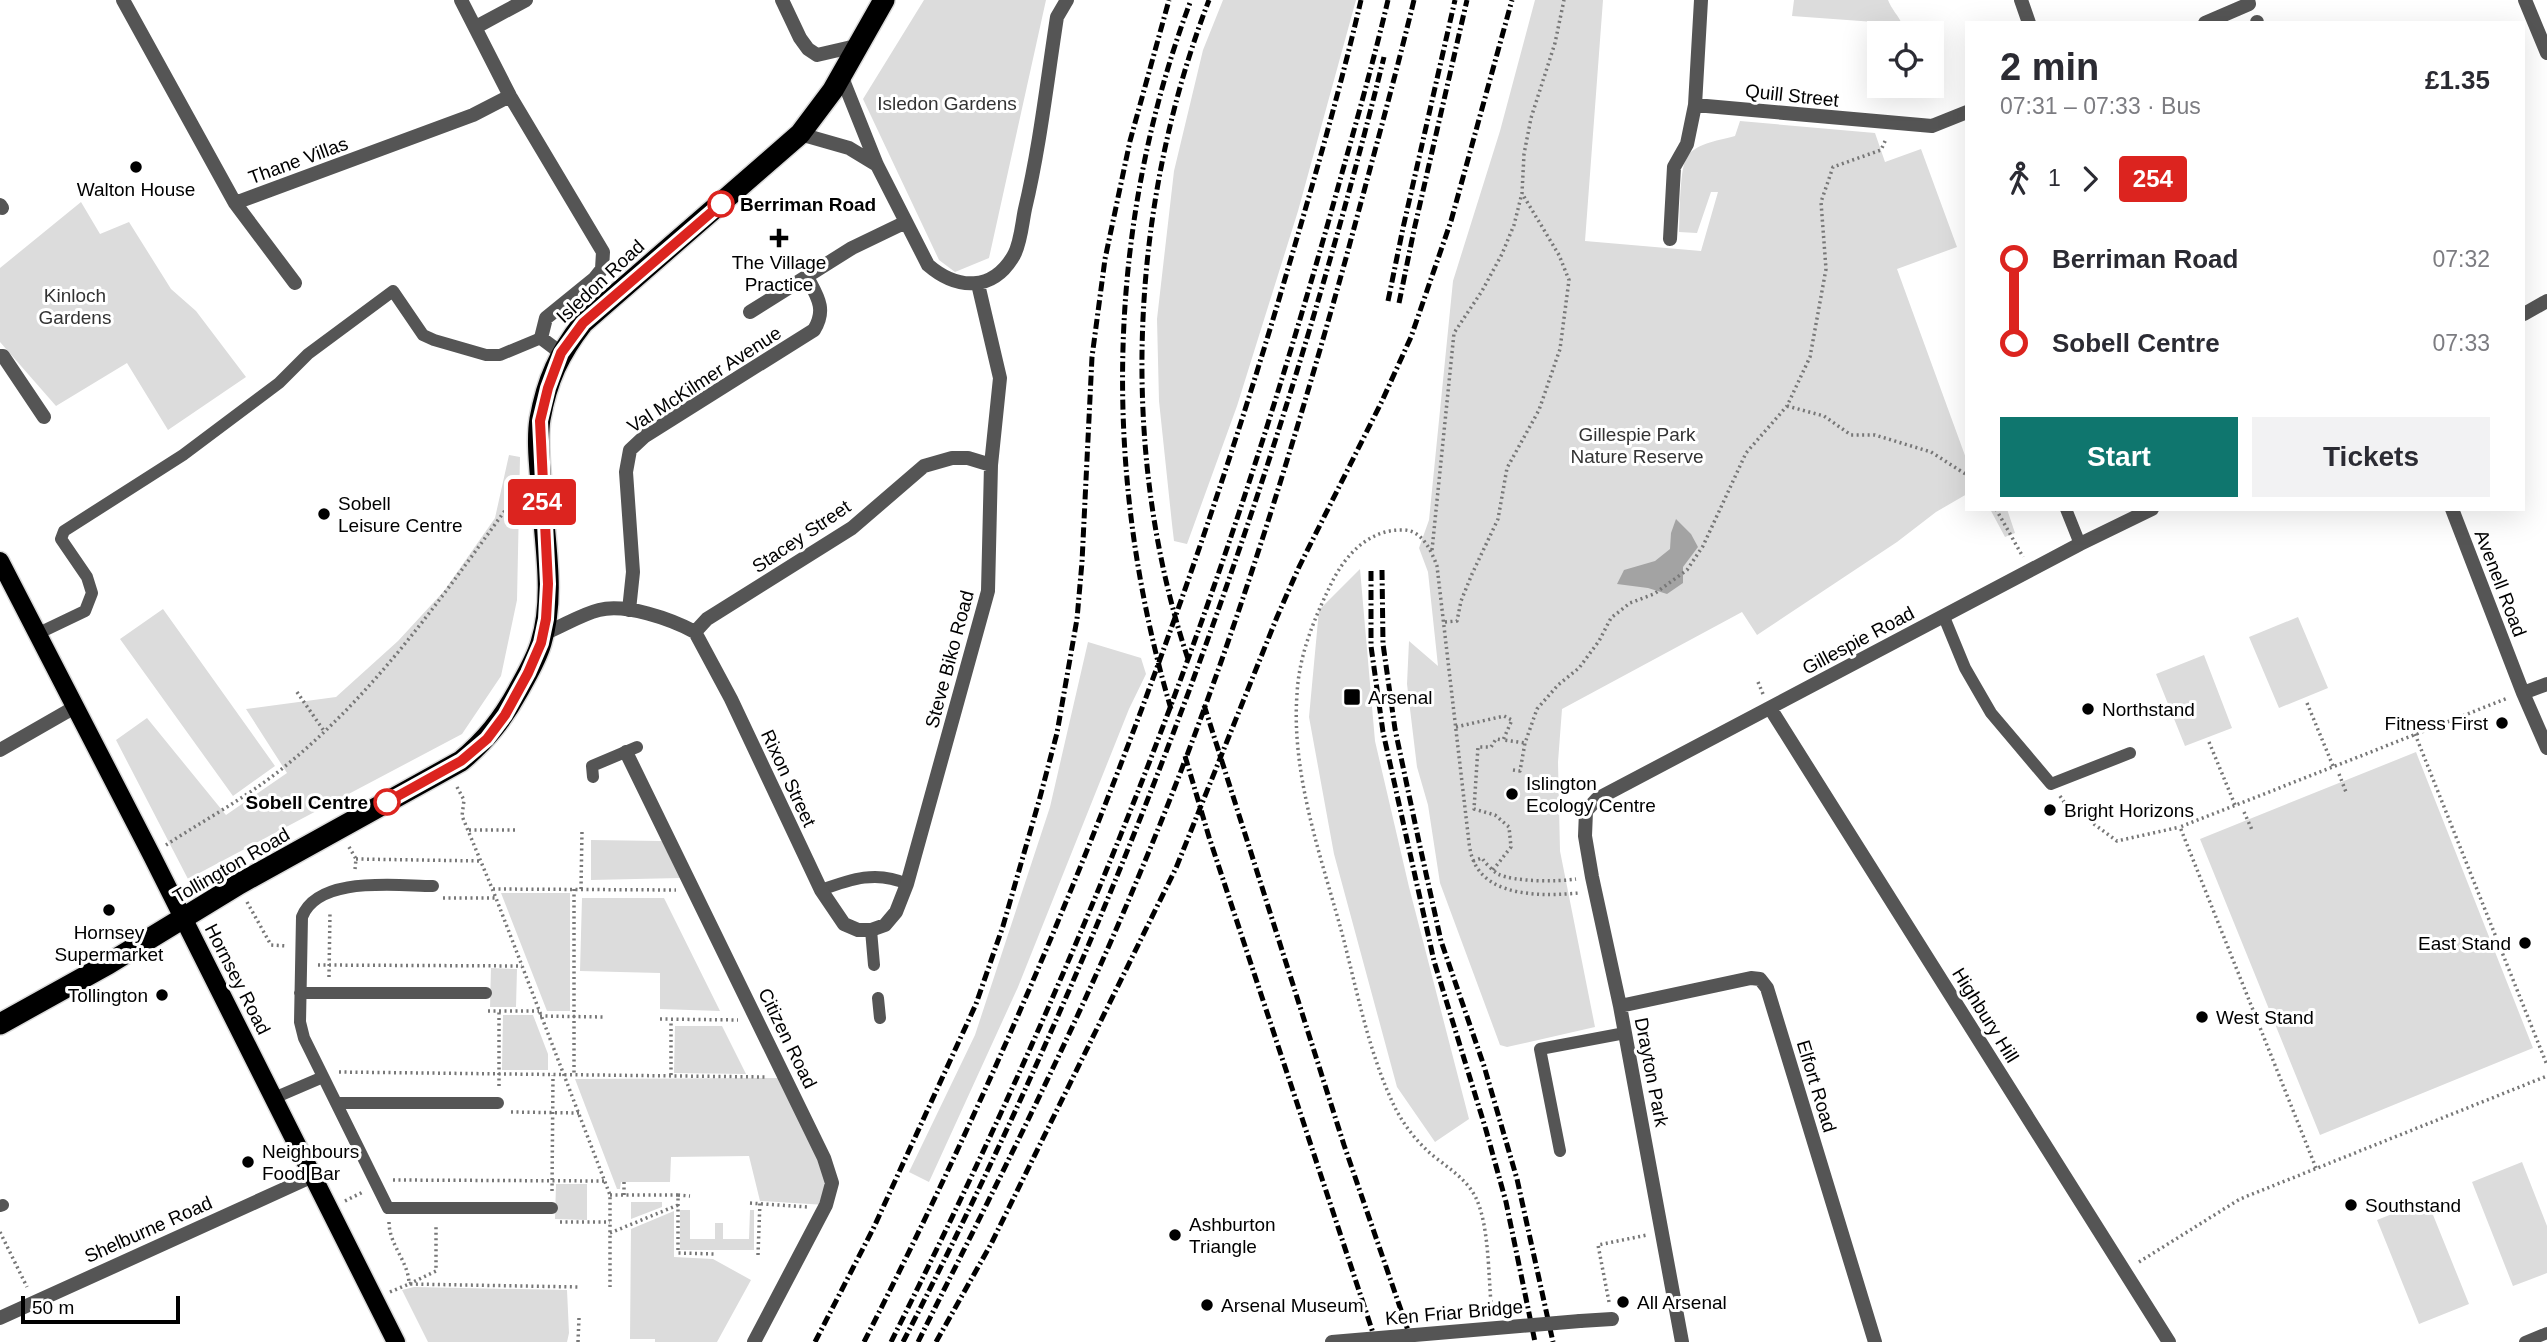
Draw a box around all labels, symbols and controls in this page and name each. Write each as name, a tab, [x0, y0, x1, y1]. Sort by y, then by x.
map controls	[1867, 21, 1944, 98]
button: locate	[1867, 21, 1944, 98]
text: 2 min	[2000, 46, 2099, 88]
text: £1.35	[2425, 65, 2490, 95]
street label: Quill Street	[1744, 80, 1840, 111]
park label: Isledon Gardens	[877, 93, 1017, 114]
text: 07:31 – 07:33 · Bus	[2000, 93, 2201, 119]
street label: Thane Villas	[246, 133, 351, 188]
marker: Walton House	[128, 159, 144, 175]
icon: walk	[2000, 160, 2038, 198]
icon: forward	[2071, 160, 2109, 198]
text: 1	[2048, 165, 2061, 191]
text: 254	[2133, 165, 2173, 192]
place label: Walton House	[77, 179, 195, 200]
marker: Berriman Road	[708, 191, 734, 217]
place label: Berriman Road	[740, 194, 876, 215]
marker: The Village Practice	[769, 228, 789, 248]
street label: Isledon Road	[552, 236, 648, 327]
text: Berriman Road	[2052, 244, 2238, 274]
text: 07:32	[2432, 246, 2490, 272]
place label: The Village Practice	[732, 252, 826, 295]
park label: Kinloch Gardens	[39, 285, 111, 328]
street label: Val McKilmer Avenue	[624, 322, 785, 437]
text: Sobell Centre	[2052, 328, 2220, 358]
text: 07:33	[2432, 330, 2490, 356]
button: Start	[2000, 417, 2238, 497]
button: Tickets	[2252, 417, 2490, 497]
park label: Gillespie Park Nature Reserve	[1570, 424, 1704, 467]
line badge: 254	[502, 479, 582, 525]
text: 254	[522, 488, 562, 515]
place label: Sobell Leisure Centre	[338, 493, 463, 536]
street label: Stacey Street	[748, 495, 855, 577]
marker: Sobell Leisure Centre	[316, 506, 332, 522]
street label: Avenell Road	[2471, 527, 2531, 640]
street label: Steve Biko Road	[921, 588, 978, 730]
street label: Gillespie Road	[1799, 602, 1918, 679]
marker: Arsenal	[1342, 687, 1362, 707]
place label: Arsenal	[1368, 687, 1432, 708]
place label: Northstand	[2102, 699, 2195, 720]
marker: Northstand	[2080, 701, 2096, 717]
place label: Fitness First	[2385, 713, 2489, 734]
marker: Fitness First	[2494, 715, 2510, 731]
street label: Rixon Street	[757, 726, 820, 831]
place label: Islington Ecology Centre	[1526, 773, 1656, 816]
marker: Islington Ecology Centre	[1504, 786, 1520, 802]
marker: Sobell Centre	[374, 789, 400, 815]
place label: Sobell Centre	[246, 792, 368, 813]
place label: Bright Horizons	[2064, 800, 2194, 821]
marker: Bright Horizons	[2042, 802, 2058, 818]
street label: Tollington Road	[169, 824, 293, 907]
marker: Hornsey Supermarket	[101, 902, 117, 918]
street label: Hornsey Road	[201, 920, 274, 1038]
place label: Hornsey Supermarket	[55, 922, 164, 965]
place label: East Stand	[2418, 933, 2511, 954]
marker: East Stand	[2517, 935, 2533, 951]
street label: Highbury Hill	[1948, 964, 2023, 1066]
place label: Tollington	[68, 985, 148, 1006]
street label: Citizen Road	[754, 985, 821, 1092]
marker: Tollington	[154, 987, 170, 1003]
place label: West Stand	[2216, 1007, 2314, 1028]
marker: West Stand	[2194, 1009, 2210, 1025]
street label: Drayton Park	[1631, 1016, 1672, 1129]
street label: Elfort Road	[1793, 1038, 1840, 1135]
place label: Neighbours Food Bar	[262, 1141, 359, 1184]
marker: Neighbours Food Bar	[240, 1154, 256, 1170]
street label: Shelburne Road	[81, 1192, 215, 1267]
place label: Southstand	[2365, 1195, 2461, 1216]
marker: Southstand	[2343, 1197, 2359, 1213]
place label: Ashburton Triangle	[1189, 1214, 1276, 1257]
marker: Ashburton Triangle	[1167, 1227, 1183, 1243]
place label: All Arsenal	[1637, 1292, 1727, 1313]
scale bar	[21, 1293, 180, 1325]
marker: All Arsenal	[1615, 1294, 1631, 1310]
place label: Arsenal Museum	[1221, 1295, 1364, 1316]
street label: Ken Friar Bridge	[1384, 1296, 1524, 1329]
text: 50 m	[32, 1297, 74, 1318]
marker: Arsenal Museum	[1199, 1297, 1215, 1313]

